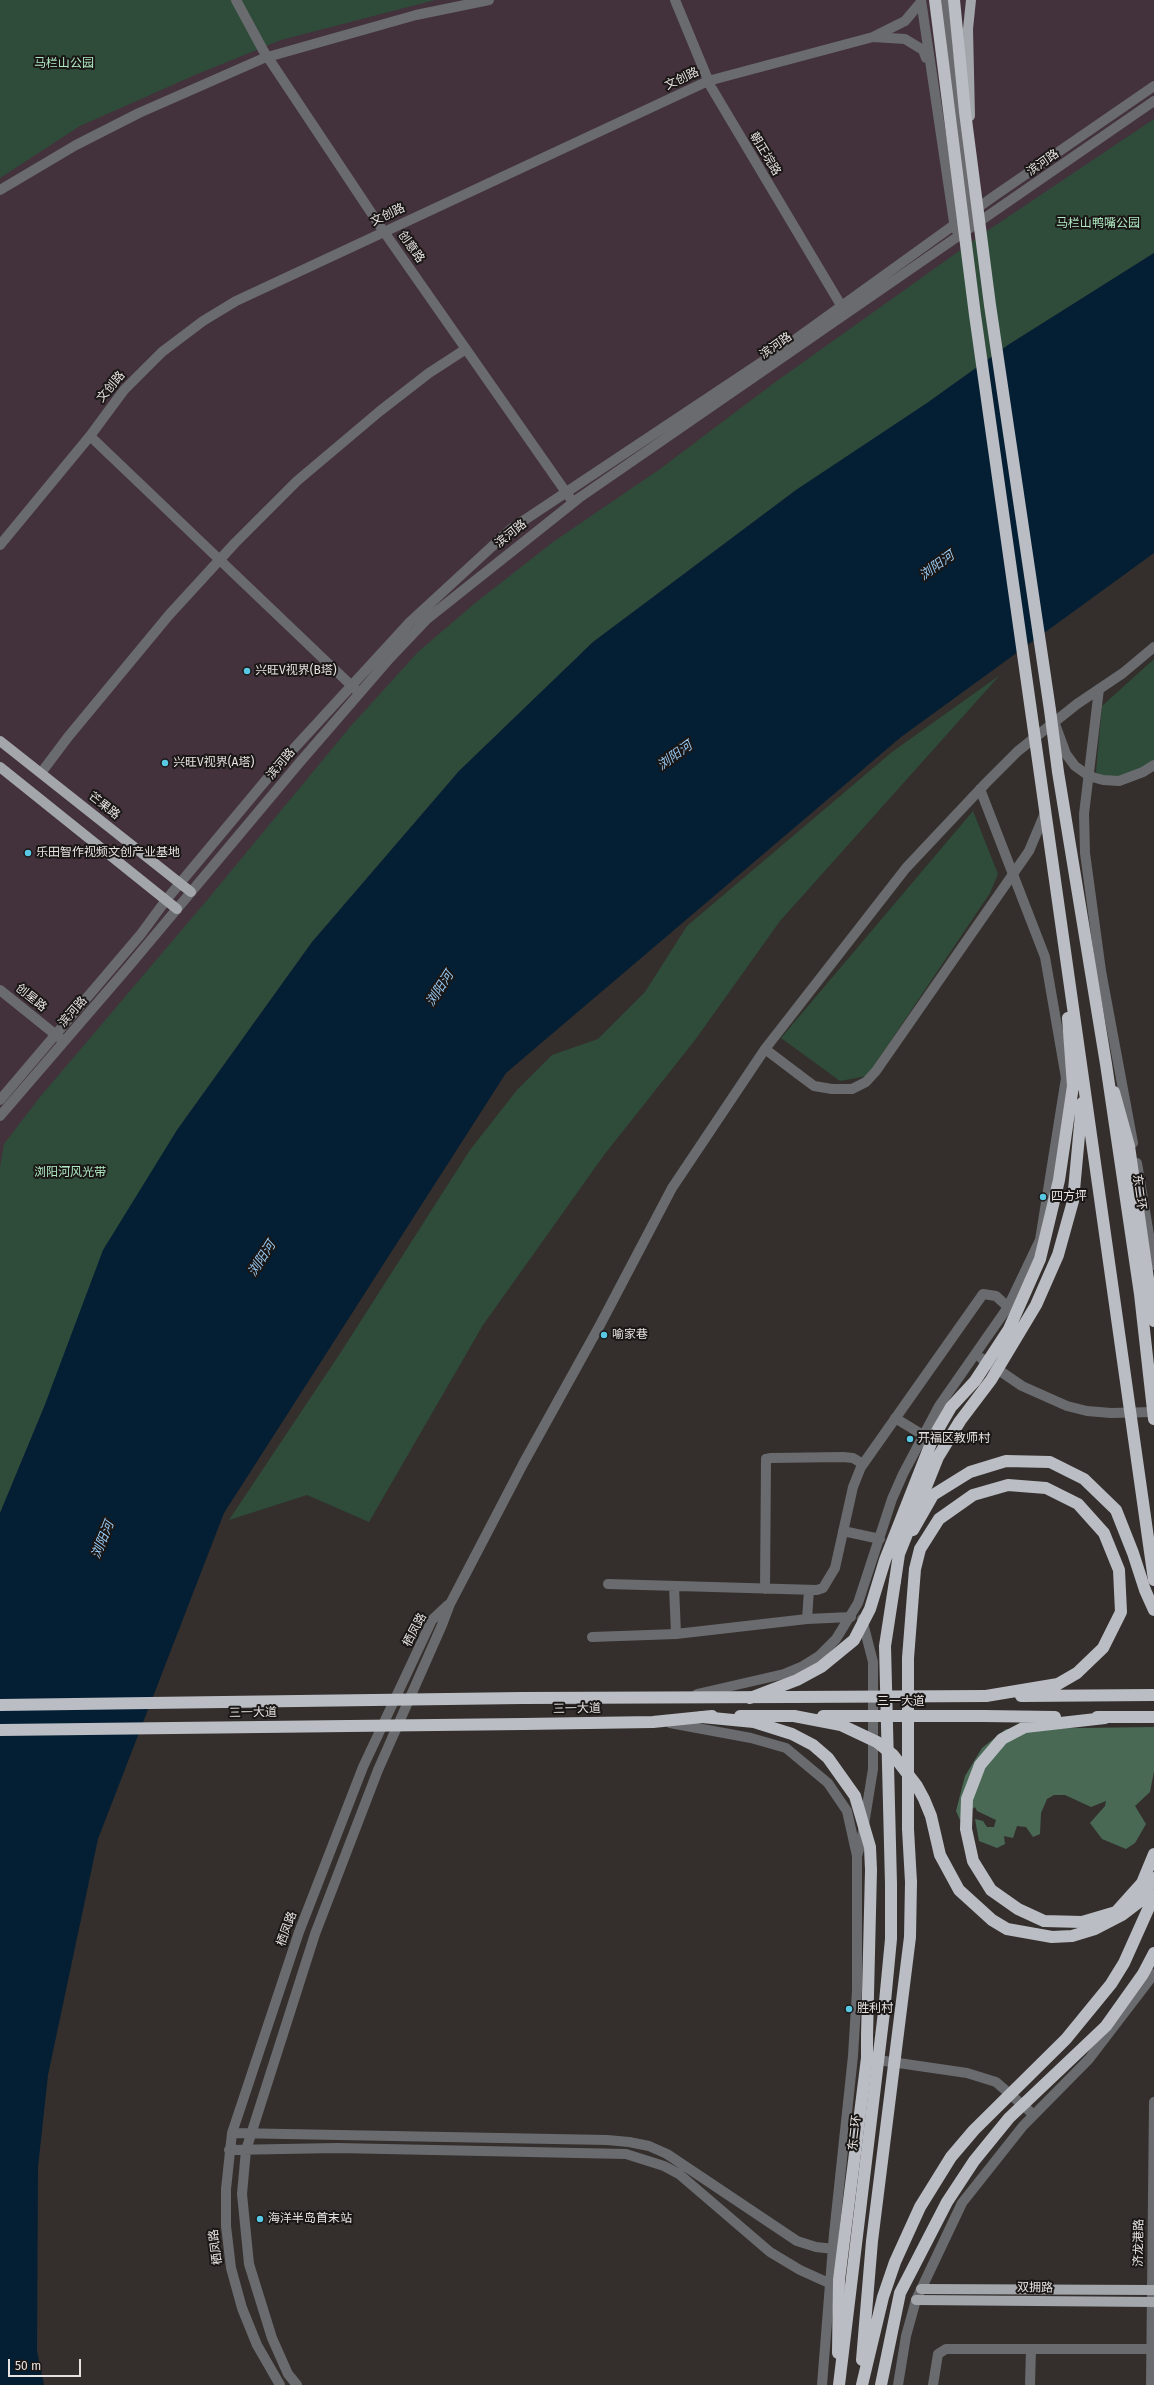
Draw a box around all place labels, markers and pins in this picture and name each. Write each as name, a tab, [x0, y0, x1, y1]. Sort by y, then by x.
place label: 兴旺V视界(B塔)	[255, 664, 337, 678]
marker: 兴旺V视界(B塔)	[242, 666, 252, 676]
place label: 兴旺V视界(A塔)	[173, 756, 254, 770]
marker: 兴旺V视界(A塔)	[160, 758, 170, 768]
place label: 乐田智作视频文创产业基地	[36, 846, 180, 860]
marker: 乐田智作视频文创产业基地	[23, 848, 33, 858]
place label: 四方坪	[1051, 1190, 1087, 1204]
marker: 四方坪	[1038, 1192, 1048, 1202]
place label: 喻家巷	[612, 1328, 648, 1342]
marker: 喻家巷	[599, 1330, 609, 1340]
place label: 开福区教师村	[918, 1432, 990, 1446]
marker: 开福区教师村	[905, 1434, 915, 1444]
place label: 胜利村	[857, 2002, 893, 2016]
marker: 胜利村	[844, 2004, 854, 2014]
place label: 海洋半岛首末站	[268, 2212, 352, 2226]
marker: 海洋半岛首末站	[255, 2214, 265, 2224]

